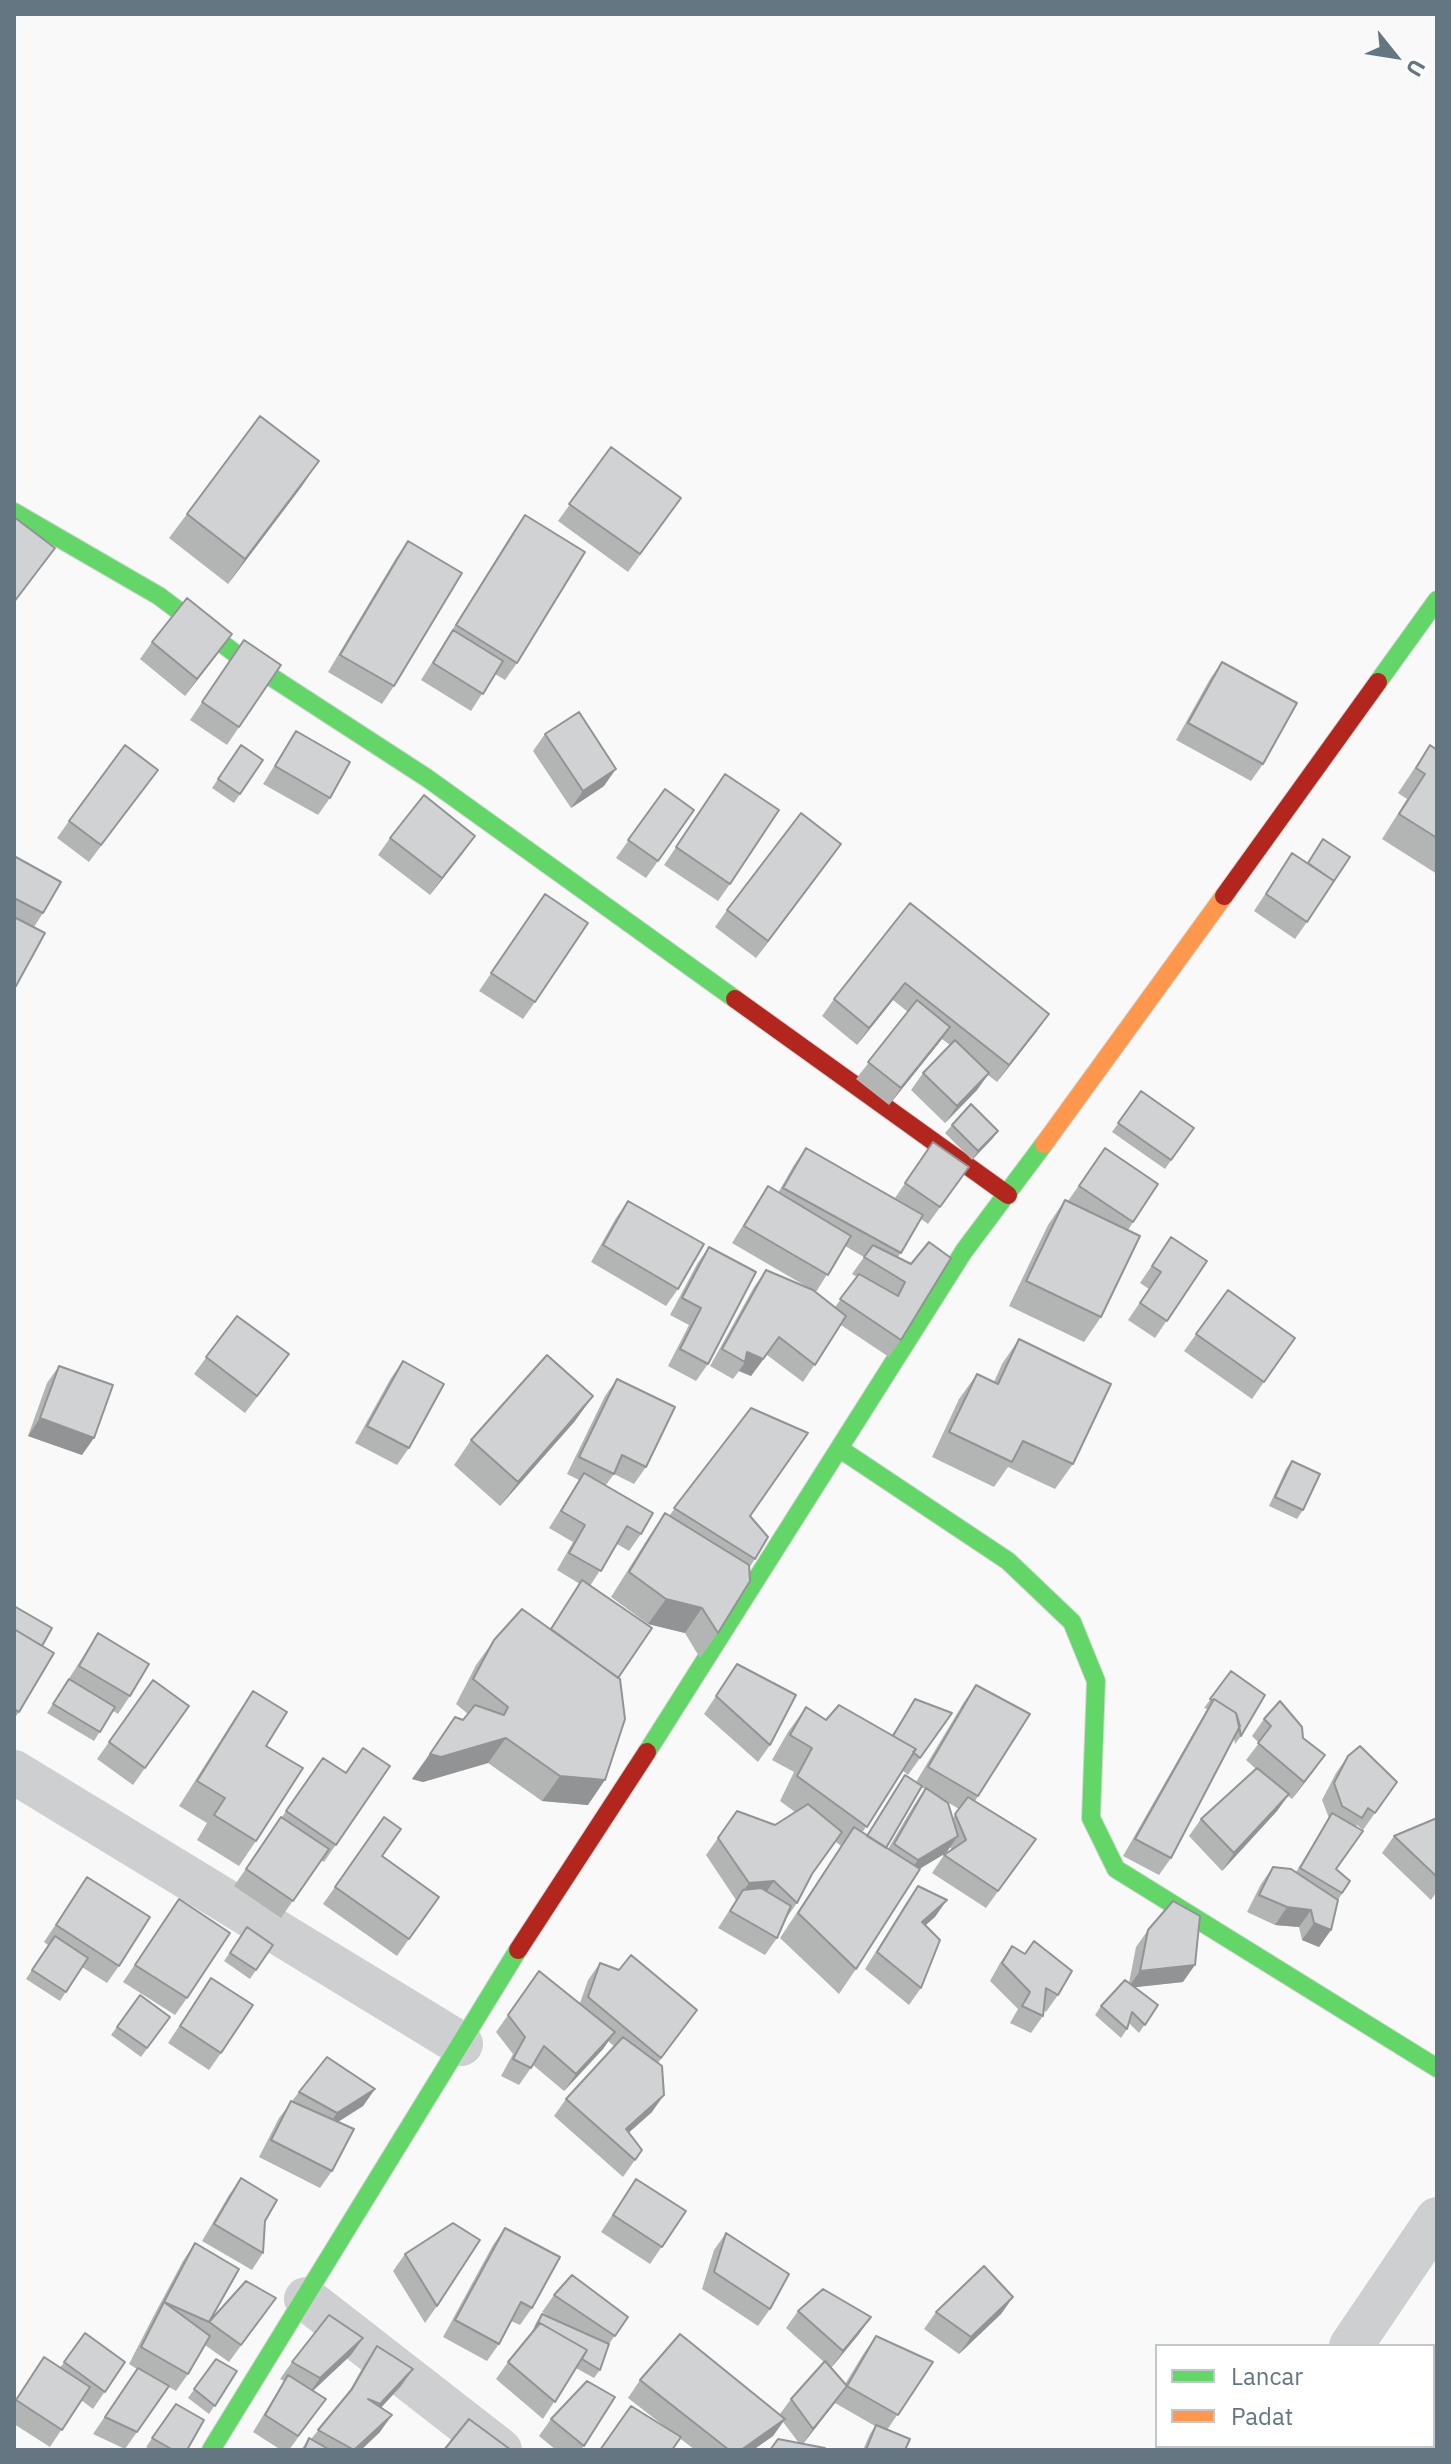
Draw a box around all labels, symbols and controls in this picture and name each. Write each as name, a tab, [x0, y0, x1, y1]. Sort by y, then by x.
north arrow	[1355, 16, 1435, 96]
text: U	[1400, 54, 1433, 82]
legend	[1155, 2344, 1435, 2448]
text: Lancar	[1231, 2360, 1303, 2392]
text: Padat	[1231, 2400, 1293, 2432]

